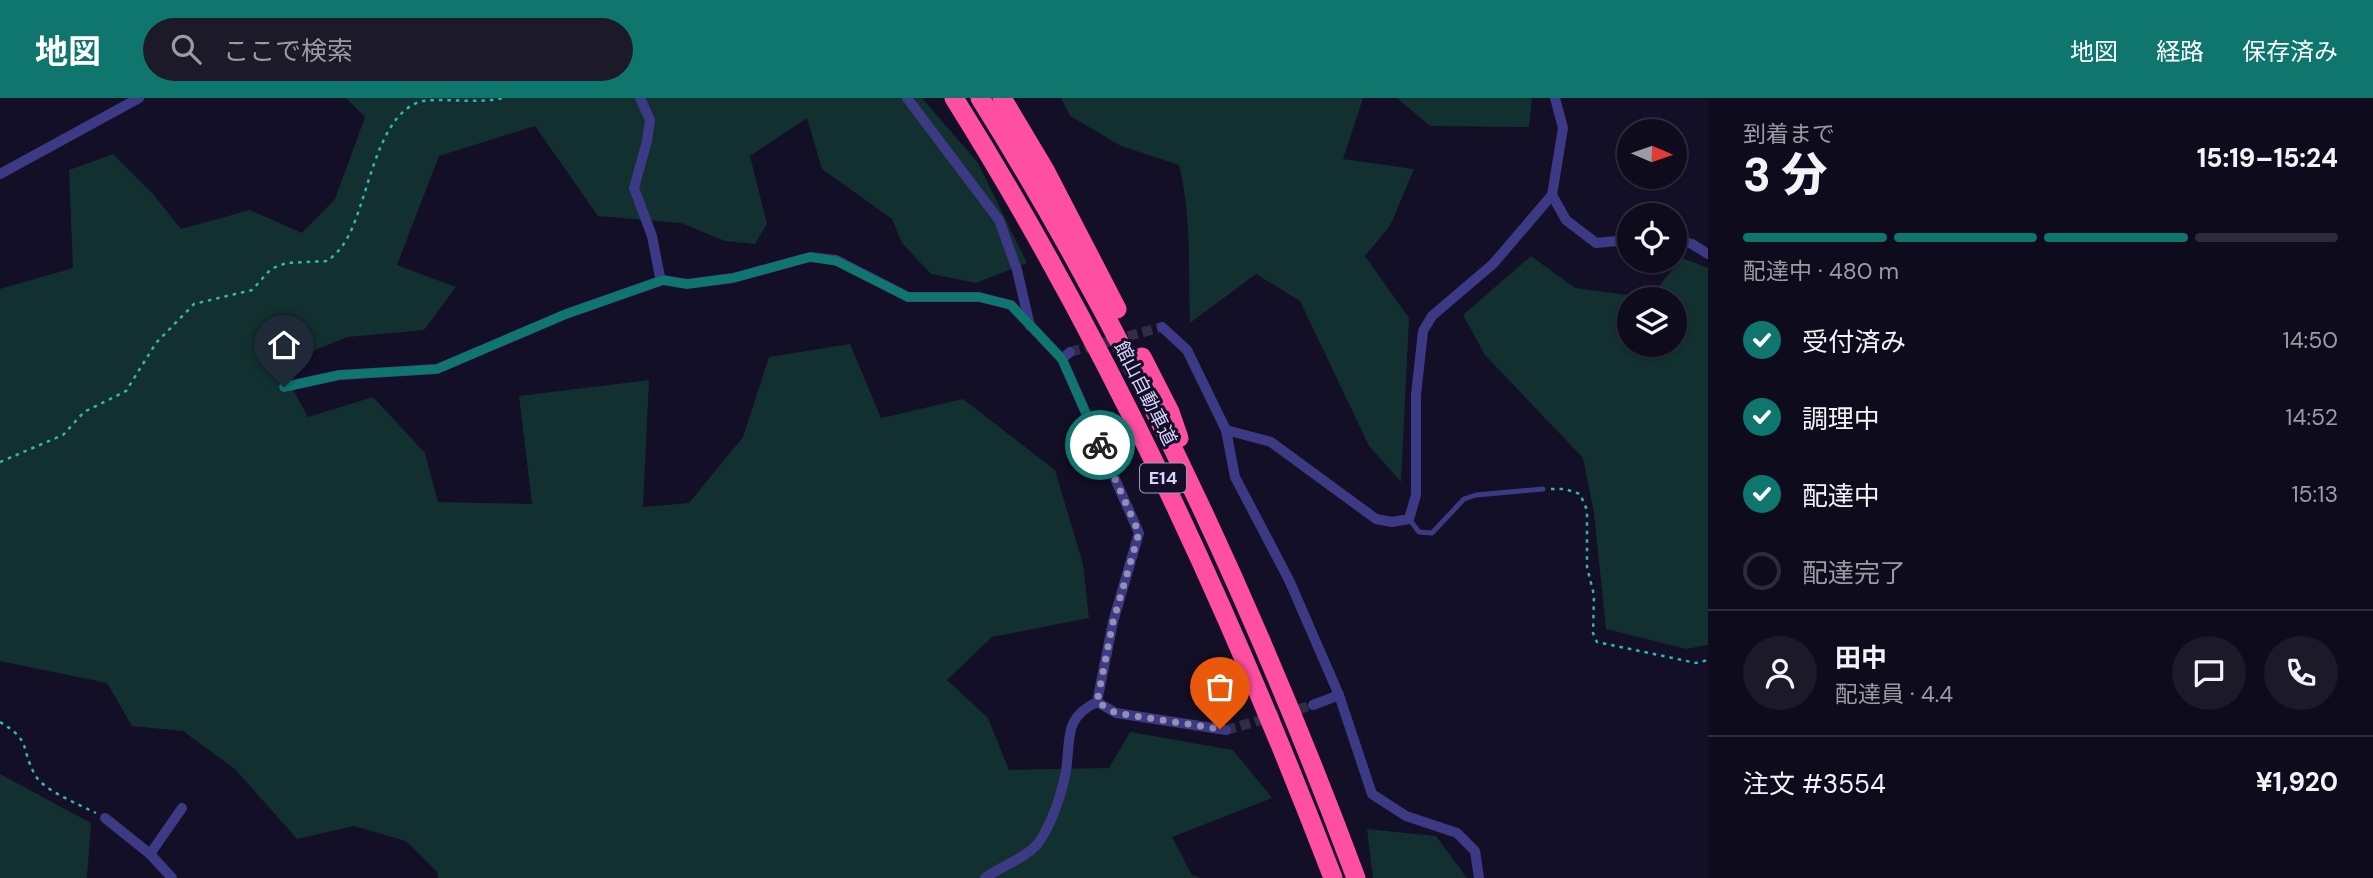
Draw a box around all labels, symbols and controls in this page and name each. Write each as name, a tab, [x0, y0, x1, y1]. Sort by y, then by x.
search box	[143, 18, 633, 81]
text: 地図	[35, 30, 101, 73]
icon: search	[167, 30, 205, 68]
text: ここで検索	[223, 34, 353, 68]
text: 地図	[2070, 36, 2118, 67]
text: 経路	[2156, 36, 2204, 67]
text: 保存済み	[2242, 36, 2338, 67]
north arrow	[1617, 119, 1687, 189]
map controls	[1617, 119, 1687, 357]
text: 到着まで	[1743, 119, 1835, 149]
text: 15:19–15:24	[2197, 141, 2338, 175]
text: 3 分	[1743, 145, 1827, 205]
button: locate	[1617, 203, 1687, 273]
text: 配達中 · 480 m	[1743, 256, 1899, 286]
button: layers	[1617, 287, 1687, 357]
pin	[254, 315, 314, 387]
icon: check	[1743, 321, 1781, 359]
text: 受付済み	[1802, 325, 1906, 359]
text: 14:50	[2282, 325, 2338, 355]
icon: home	[265, 326, 303, 364]
street label: 館山自動車道	[1109, 337, 1183, 450]
icon: check	[1743, 398, 1781, 436]
text: 調理中	[1802, 402, 1880, 436]
text: 14:52	[2285, 402, 2338, 432]
courier	[1065, 410, 1135, 480]
icon: bike	[1081, 426, 1119, 464]
road number: E14	[1140, 464, 1186, 492]
icon: check	[1743, 475, 1781, 513]
text: 配達中	[1802, 479, 1880, 513]
text: 15:13	[2291, 479, 2338, 509]
text: 配達完了	[1802, 556, 1906, 590]
button: person	[1743, 636, 1817, 710]
button: chat	[2172, 636, 2246, 710]
button: phone	[2264, 636, 2338, 710]
text: 田中	[1835, 641, 1887, 675]
pin	[1190, 657, 1250, 729]
icon: bag	[1201, 668, 1239, 706]
text: 配達員 · 4.4	[1835, 679, 1953, 709]
text: ¥1,920	[2256, 765, 2338, 799]
text: 注文 #3554	[1743, 767, 1886, 801]

